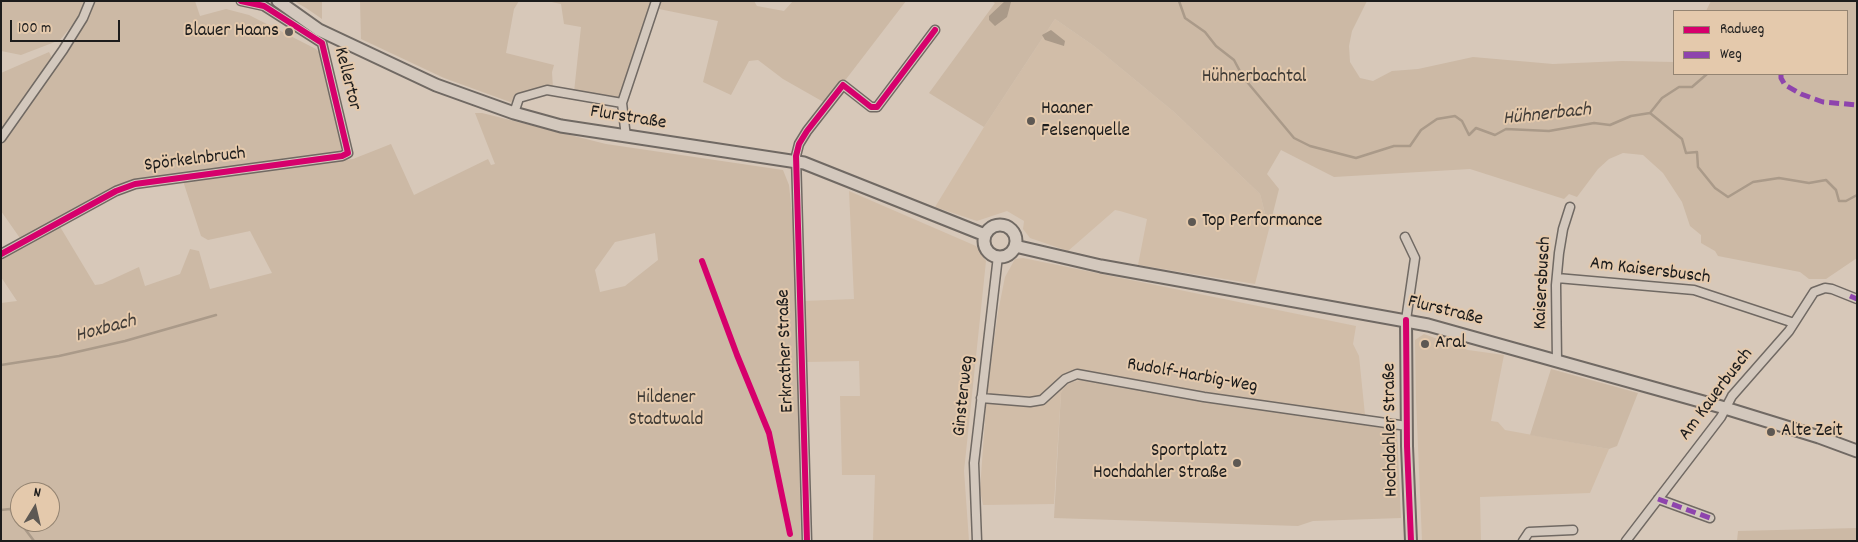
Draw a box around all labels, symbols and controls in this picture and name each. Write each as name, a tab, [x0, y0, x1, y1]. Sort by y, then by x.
scale bar	[12, 10, 122, 42]
legend	[1673, 10, 1848, 75]
text: 100 m	[18, 18, 51, 40]
text: Radweg	[1720, 19, 1764, 41]
place label: Blauer Haans	[184, 21, 279, 43]
marker: Blauer Haans	[283, 26, 295, 38]
text: Weg	[1720, 44, 1742, 66]
street label: Kellertor	[327, 45, 365, 113]
park label: Hühnerbachtal	[1202, 67, 1306, 89]
place label: Haaner Felsenquelle	[1041, 99, 1130, 143]
water label: Hühnerbach	[1502, 99, 1592, 133]
street label: Flurstraße	[588, 102, 668, 136]
marker: Haaner Felsenquelle	[1025, 115, 1037, 127]
street label: Spörkelnbruch	[143, 143, 247, 179]
place label: Top Performance	[1202, 211, 1322, 233]
marker: Top Performance	[1186, 216, 1198, 228]
street label: Kaisersbusch	[1530, 236, 1558, 330]
street label: Am Kaisersbusch	[1589, 253, 1711, 291]
street label: Erkrather Straße	[773, 289, 801, 413]
street label: Flurstraße	[1405, 292, 1485, 332]
water label: Hoxbach	[73, 310, 139, 350]
place label: Aral	[1435, 333, 1466, 355]
marker: Aral	[1419, 338, 1431, 350]
street label: Am Kauerbusch	[1675, 344, 1759, 446]
street label: Ginsterweg	[949, 354, 981, 438]
street label: Rudolf-Harbig-Weg	[1125, 354, 1259, 400]
street label: Hochdahler Straße	[1379, 363, 1405, 497]
park label: Hildener Stadtwald	[629, 388, 703, 432]
place label: Alte Zeit	[1781, 421, 1843, 443]
marker: Alte Zeit	[1765, 426, 1777, 438]
place label: Sportplatz Hochdahler Straße	[1093, 441, 1227, 485]
marker: Sportplatz Hochdahler Straße	[1231, 457, 1243, 469]
north arrow	[10, 482, 60, 532]
text: N	[32, 483, 42, 504]

